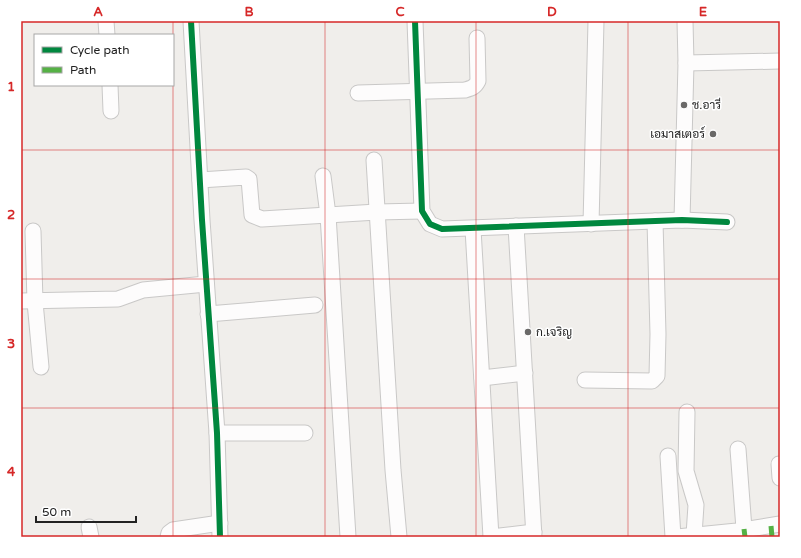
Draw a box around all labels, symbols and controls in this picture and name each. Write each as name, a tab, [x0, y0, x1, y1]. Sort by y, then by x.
text: A	[93, 4, 103, 20]
text: B	[244, 4, 254, 20]
text: C	[395, 4, 405, 20]
text: D	[547, 4, 557, 20]
text: E	[699, 4, 707, 20]
legend	[34, 34, 174, 86]
text: Cycle path	[70, 43, 129, 57]
text: Path	[70, 63, 96, 77]
text: 1	[7, 79, 15, 95]
place label: ช.อารี	[692, 97, 721, 112]
marker: ช.อารี	[679, 100, 689, 110]
place label: เอมาสเตอร์	[650, 126, 705, 141]
marker: เอมาสเตอร์	[708, 129, 718, 139]
text: 2	[7, 207, 15, 223]
place label: ก.เจริญ	[536, 325, 572, 339]
marker: ก.เจริญ	[523, 327, 533, 337]
text: 3	[7, 336, 15, 352]
text: 4	[7, 464, 16, 480]
scale bar	[36, 498, 136, 524]
text: 50 m	[42, 505, 71, 519]

